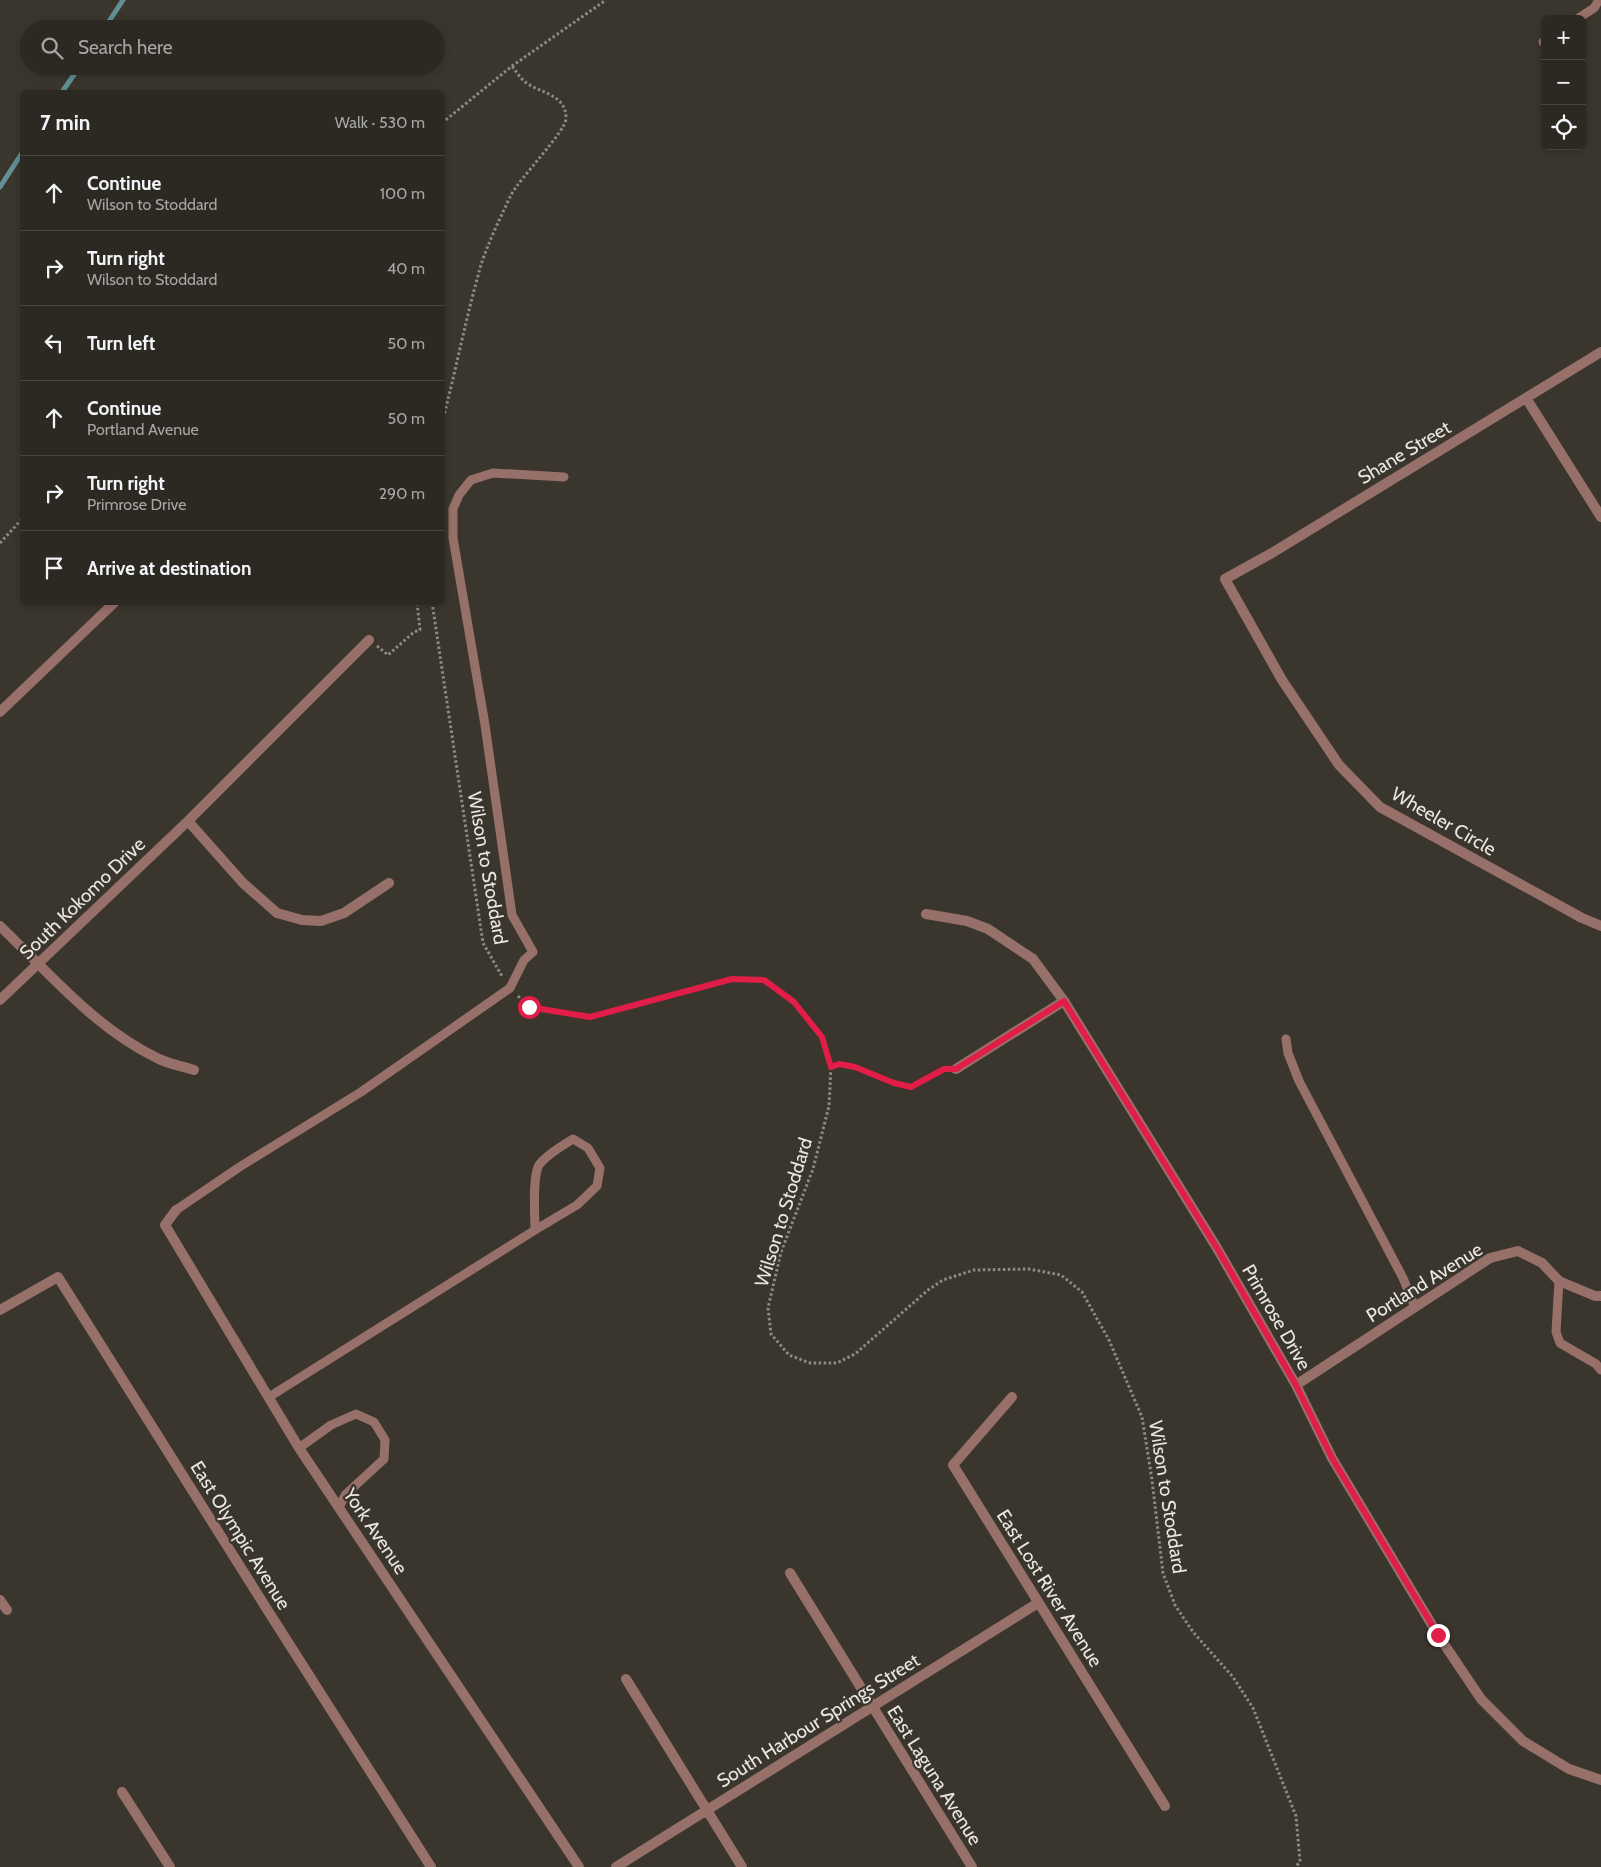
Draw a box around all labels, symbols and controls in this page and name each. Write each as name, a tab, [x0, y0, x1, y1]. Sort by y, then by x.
map controls	[1541, 15, 1586, 150]
button: +	[1541, 15, 1586, 60]
search box	[20, 20, 445, 75]
icon: search	[38, 34, 66, 62]
text: Search here	[78, 36, 172, 59]
button: −	[1541, 60, 1586, 105]
button: locate	[1541, 105, 1586, 150]
text: 7 min	[40, 110, 90, 135]
text: Walk · 530 m	[335, 113, 425, 132]
text: Continue	[87, 172, 161, 195]
icon: ahead	[40, 179, 68, 207]
text: 100 m	[380, 184, 425, 203]
text: Wilson to Stoddard	[87, 195, 217, 214]
text: Turn right	[87, 247, 165, 270]
icon: right	[40, 254, 68, 282]
text: 40 m	[387, 259, 425, 278]
text: Wilson to Stoddard	[87, 270, 217, 289]
icon: left	[40, 329, 68, 357]
text: Turn left	[87, 332, 155, 355]
text: 50 m	[388, 334, 425, 353]
text: Continue	[87, 397, 161, 420]
icon: ahead	[40, 404, 68, 432]
text: 50 m	[388, 409, 425, 428]
street label: Shane Street	[1354, 416, 1455, 489]
text: Portland Avenue	[87, 420, 199, 439]
text: Turn right	[87, 472, 165, 495]
icon: right	[40, 479, 68, 507]
text: 290 m	[379, 484, 425, 503]
text: Primrose Drive	[87, 495, 186, 514]
icon: arrive	[40, 554, 68, 582]
text: Arrive at destination	[87, 557, 251, 580]
street label: Wheeler Circle	[1387, 782, 1500, 861]
street label: Wilson to Stoddard	[463, 790, 512, 946]
street label: South Kokomo Drive	[15, 832, 150, 964]
route start	[518, 996, 541, 1019]
street label: Wilson to Stoddard	[750, 1135, 817, 1290]
street label: Portland Avenue	[1362, 1237, 1487, 1327]
street label: Primrose Drive	[1237, 1260, 1316, 1374]
street label: Wilson to Stoddard	[1144, 1419, 1191, 1575]
street label: East Olympic Avenue	[185, 1457, 296, 1614]
street label: York Avenue	[338, 1483, 413, 1579]
street label: East Lost River Avenue	[992, 1505, 1108, 1671]
route end	[1427, 1624, 1450, 1647]
street label: South Harbour Springs Street	[713, 1648, 924, 1792]
street label: East Laguna Avenue	[882, 1701, 987, 1850]

